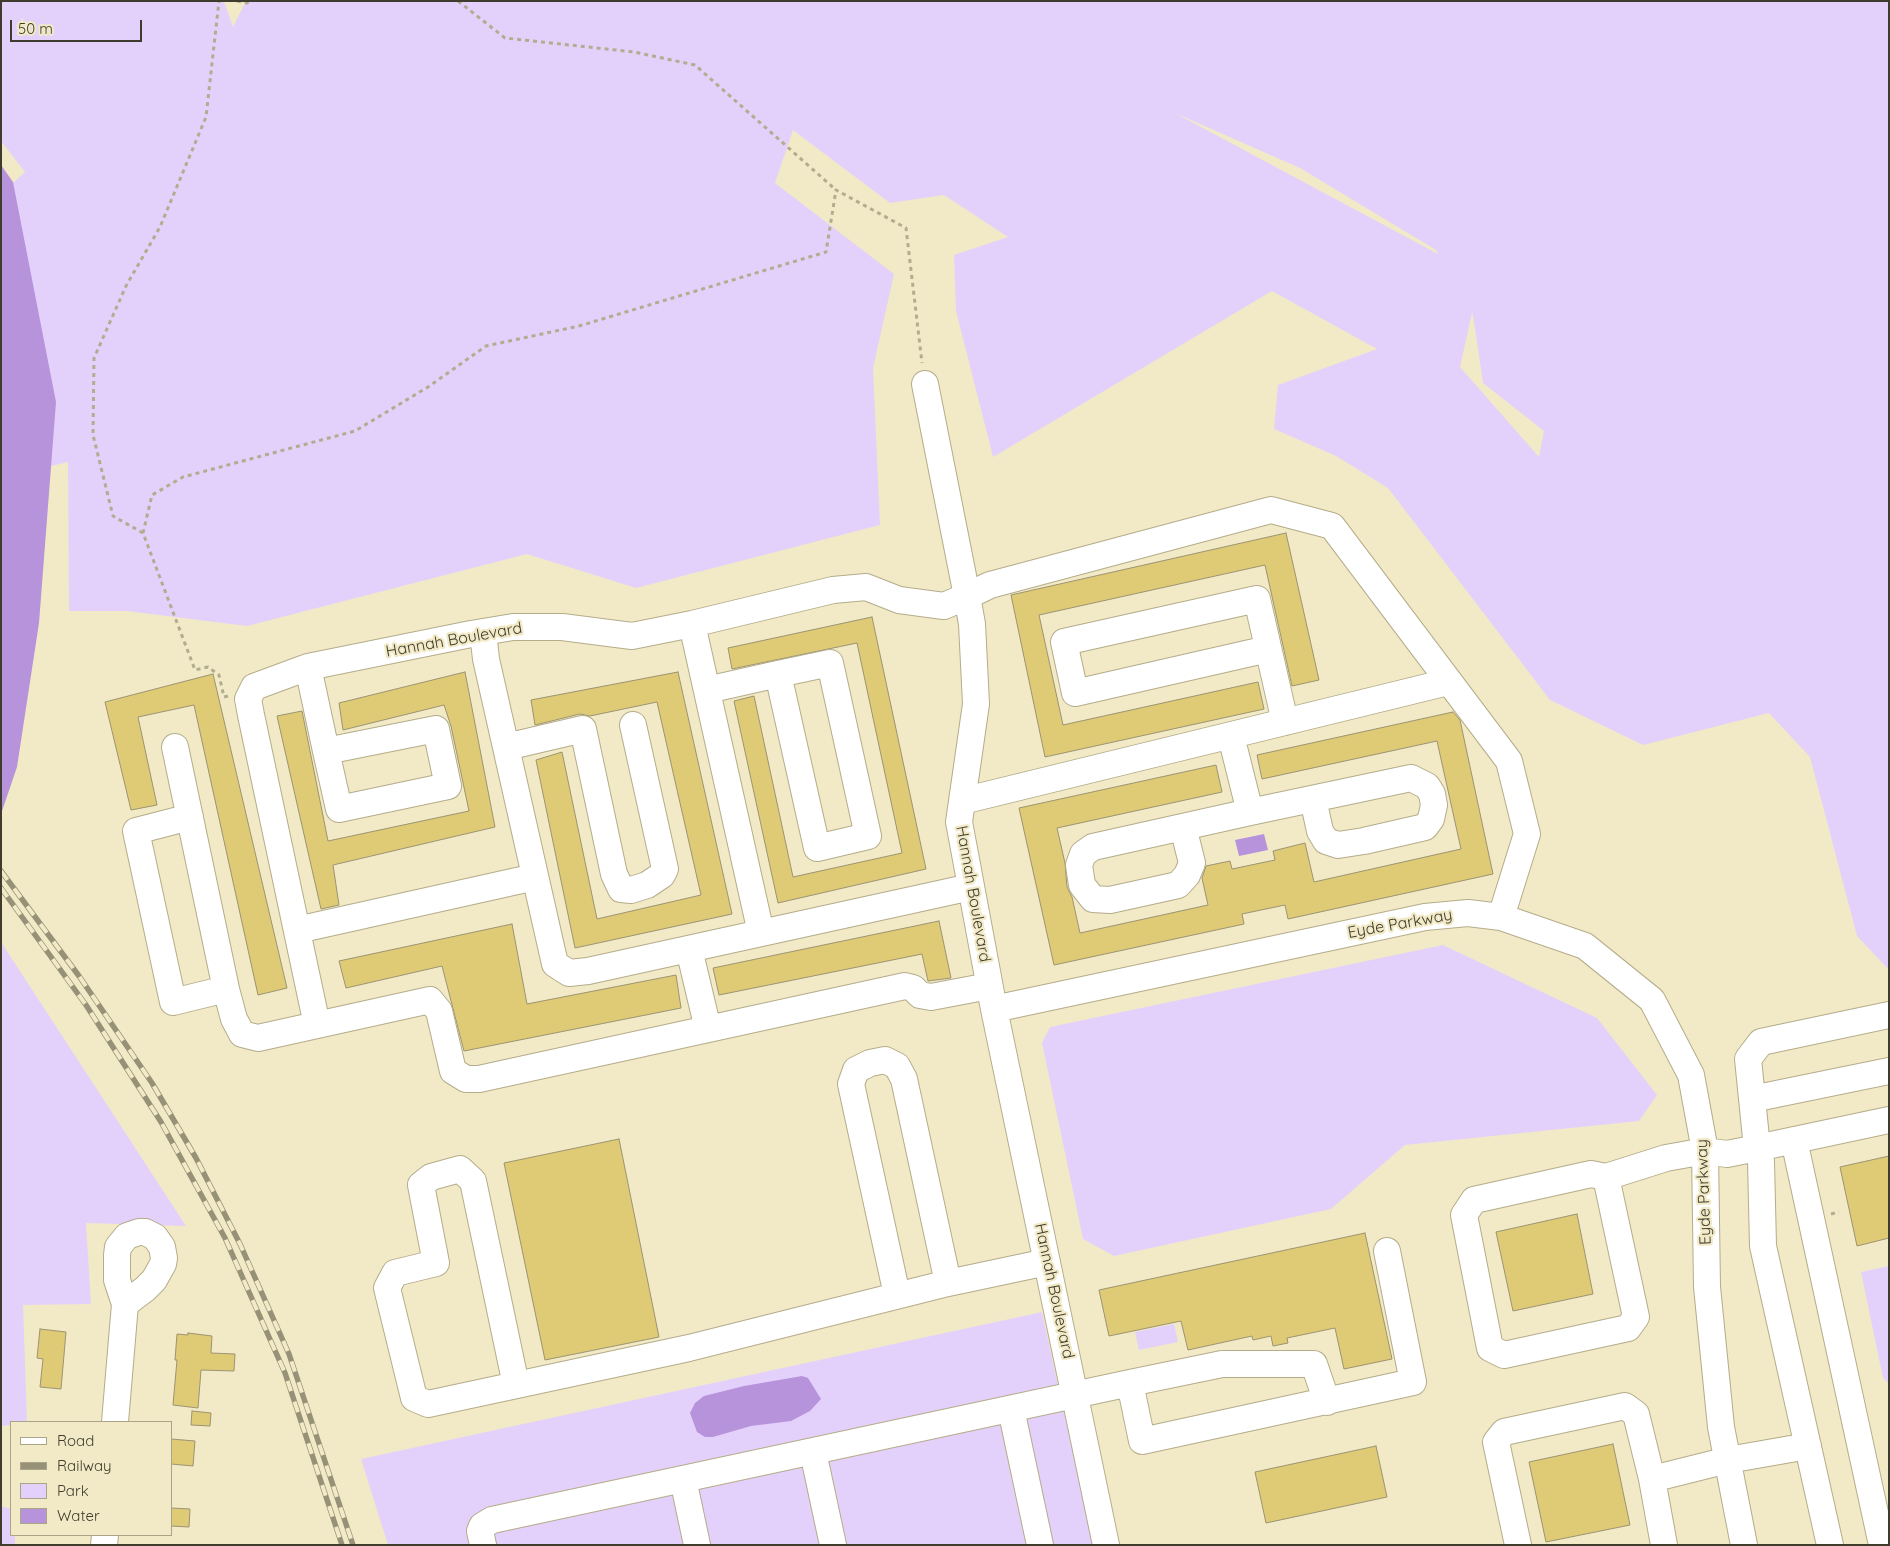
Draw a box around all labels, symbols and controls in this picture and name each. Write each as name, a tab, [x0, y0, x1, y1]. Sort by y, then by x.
scale bar	[12, 10, 145, 42]
text: 50 m	[18, 19, 53, 38]
street label: Hannah Boulevard	[384, 619, 524, 661]
street label: Hannah Boulevard	[952, 824, 994, 964]
street label: Eyde Parkway	[1346, 905, 1454, 943]
street label: Eyde Parkway	[1693, 1139, 1715, 1245]
street label: Hannah Boulevard	[1030, 1221, 1078, 1361]
legend	[10, 1421, 172, 1536]
text: Road	[57, 1431, 94, 1450]
text: Railway	[57, 1456, 112, 1475]
text: Park	[57, 1481, 89, 1500]
text: Water	[57, 1506, 100, 1525]

